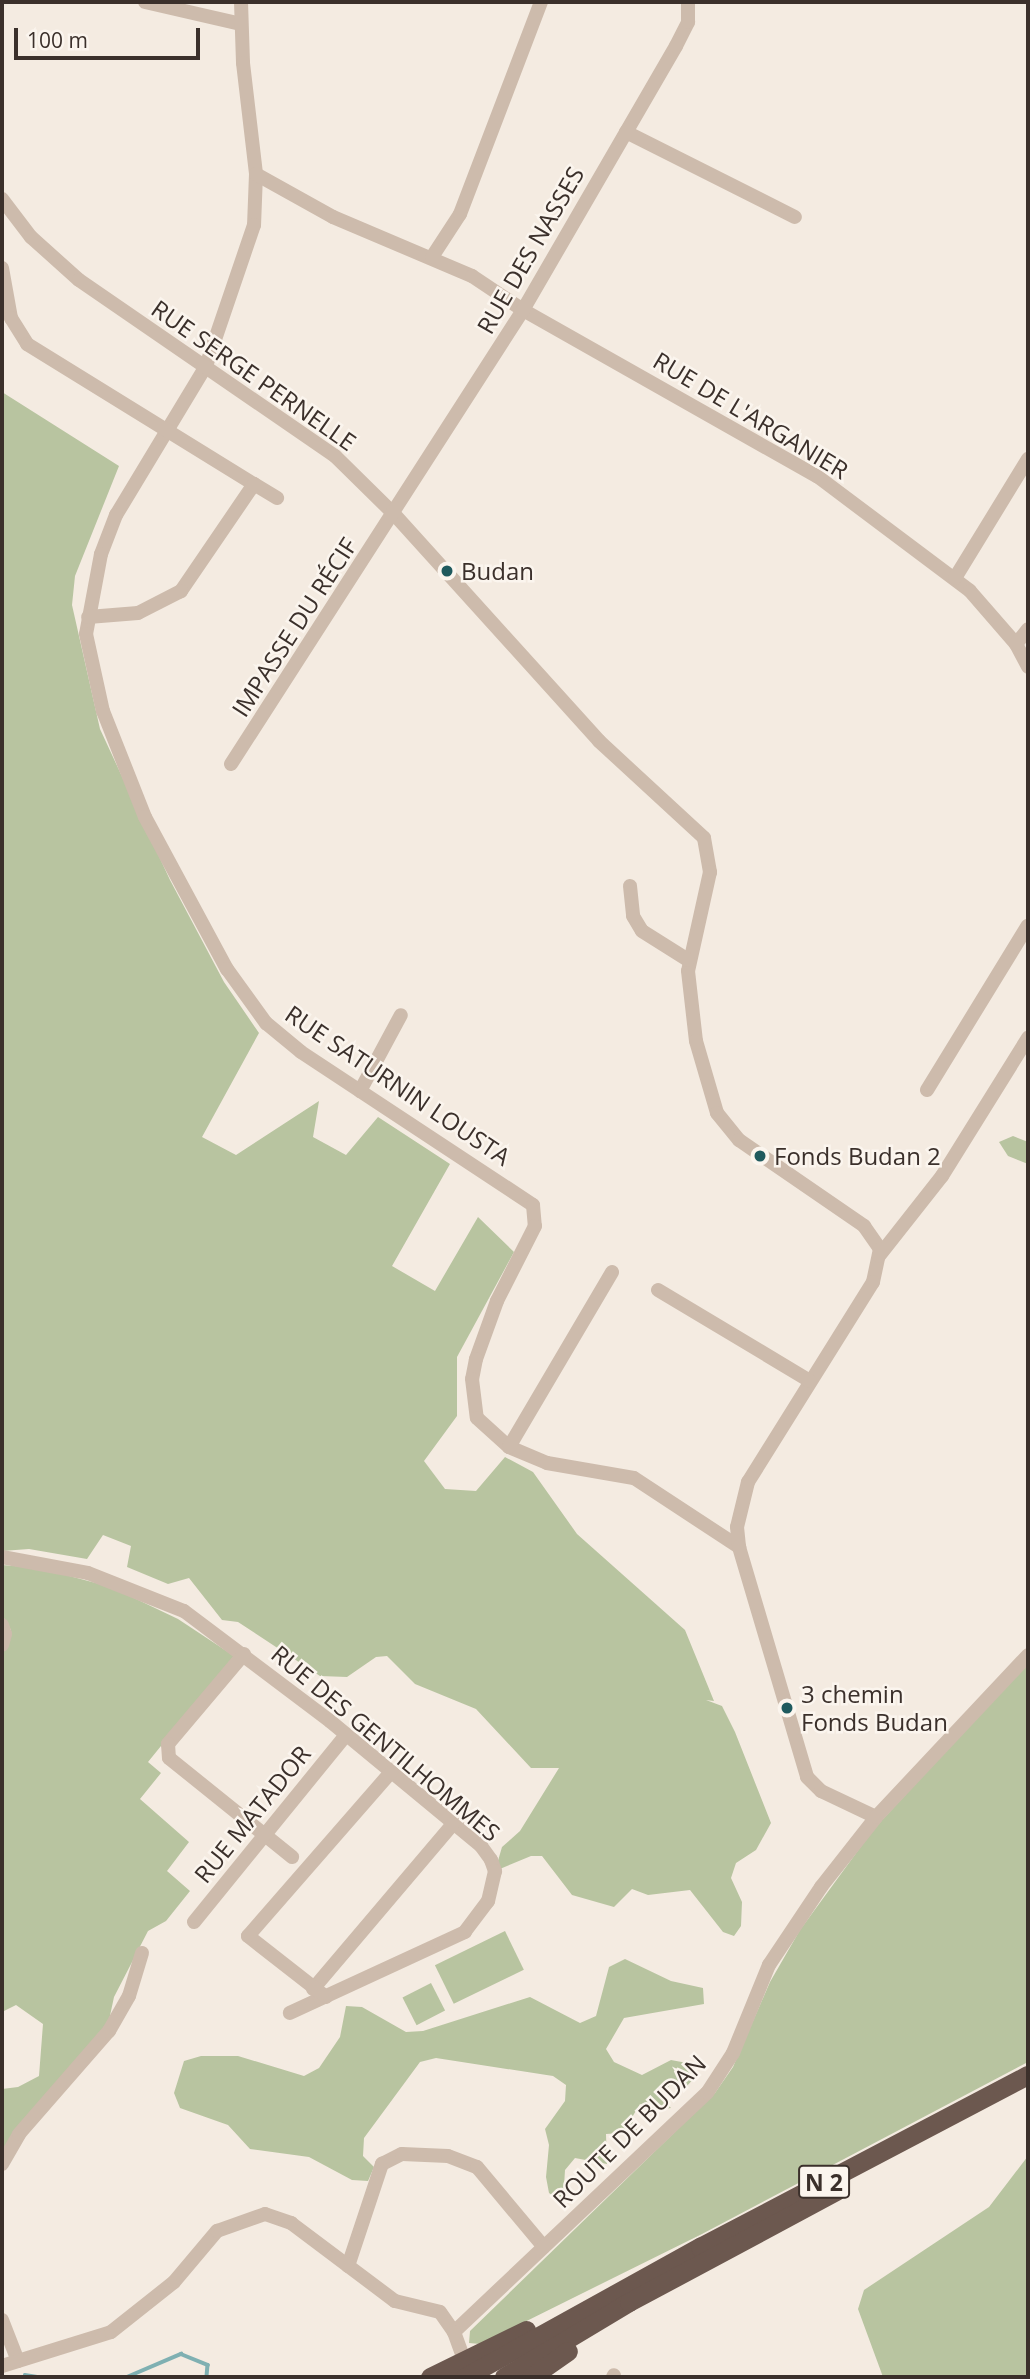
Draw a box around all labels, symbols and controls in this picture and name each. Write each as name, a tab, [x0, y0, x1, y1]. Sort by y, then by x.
scale bar	[18, 14, 203, 58]
text: 100 m	[27, 26, 88, 54]
street label: RUE DES NASSES	[471, 161, 589, 339]
street label: RUE SERGE PERNELLE	[146, 294, 362, 456]
street label: RUE DE L'ARGANIER	[648, 345, 854, 485]
street label: IMPASSE DU RÉCIF	[225, 532, 363, 722]
place label: Budan	[461, 557, 534, 585]
marker: Budan	[439, 563, 455, 579]
street label: RUE SATURNIN LOUSTA	[280, 999, 516, 1171]
place label: Fonds Budan 2	[774, 1142, 941, 1170]
marker: Fonds Budan 2	[752, 1148, 768, 1164]
street label: RUE DES GENTILHOMMES	[266, 1639, 506, 1847]
place label: 3 chemin Fonds Budan	[801, 1680, 948, 1736]
marker: 3 chemin Fonds Budan	[779, 1700, 795, 1716]
street label: RUE MATADOR	[188, 1740, 316, 1888]
street label: ROUTE DE BUDAN	[547, 2049, 711, 2213]
road number: N 2	[798, 2162, 850, 2202]

